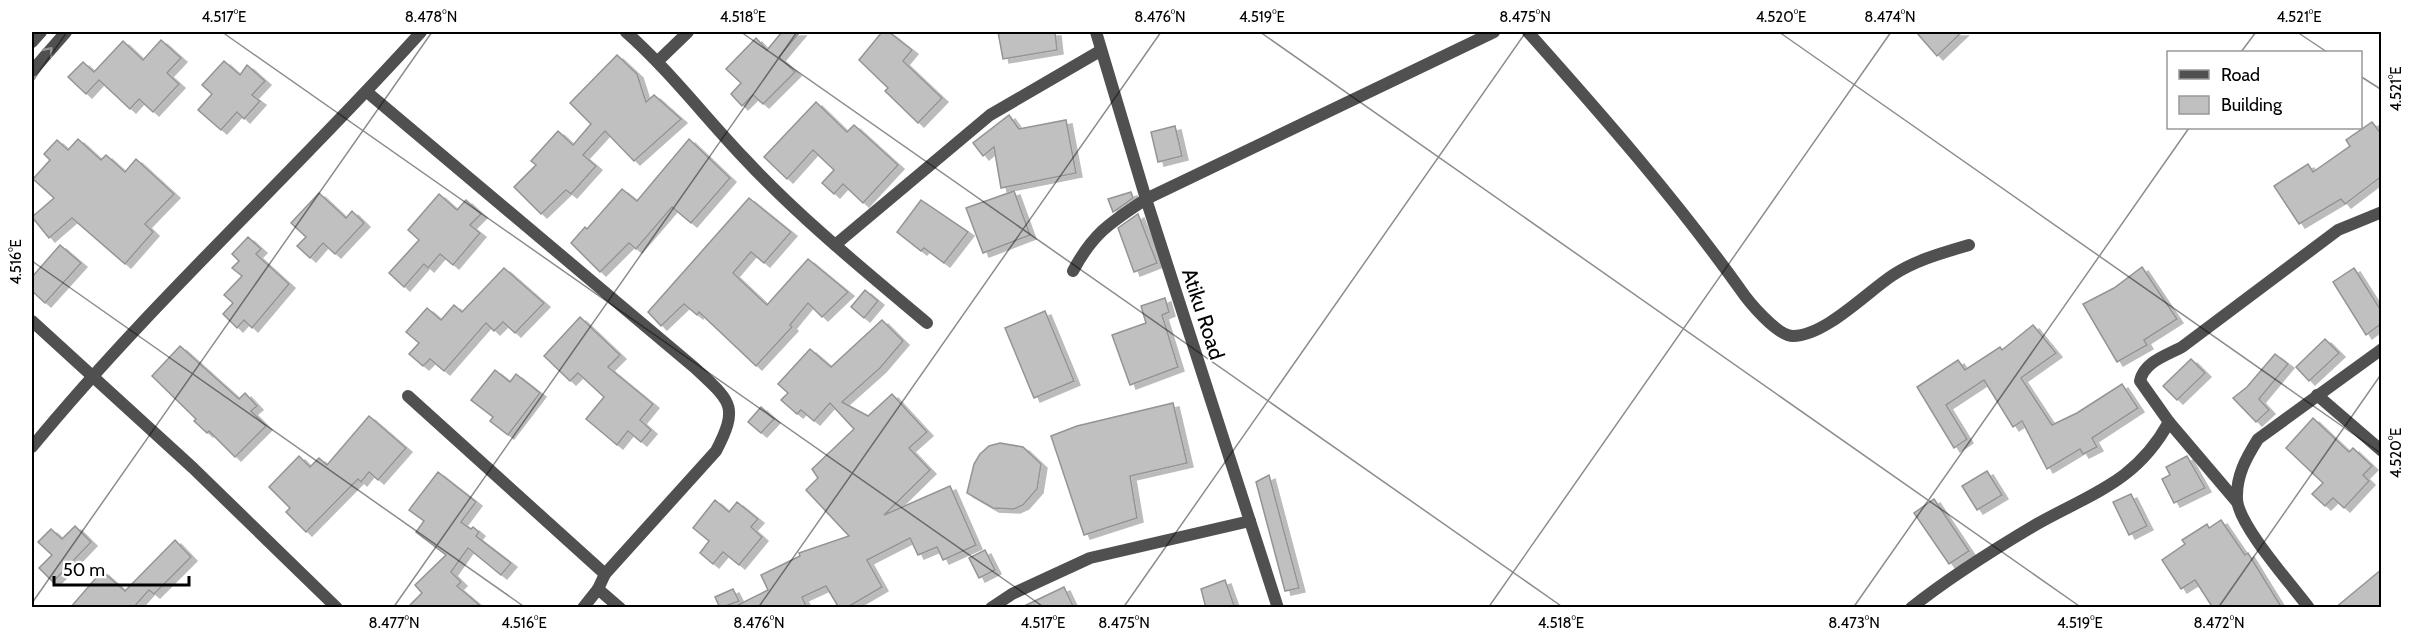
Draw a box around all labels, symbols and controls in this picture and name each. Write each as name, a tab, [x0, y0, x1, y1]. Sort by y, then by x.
text: 4.517°E	[202, 8, 246, 26]
text: 8.478°N	[405, 8, 457, 26]
text: 4.518°E	[720, 8, 766, 26]
text: 8.476°N	[1134, 8, 1186, 26]
text: 4.519°E	[1239, 8, 1285, 26]
text: 8.475°N	[1499, 8, 1551, 26]
text: 4.520°E	[1756, 8, 1806, 26]
text: 8.474°N	[1864, 8, 1916, 26]
text: 4.521°E	[2276, 8, 2322, 26]
one-way arrow	[42, 47, 53, 58]
legend	[2167, 51, 2362, 129]
text: Road	[2221, 64, 2260, 86]
text: 4.521°E	[2387, 66, 2405, 112]
text: Building	[2221, 94, 2283, 116]
text: 4.516°E	[7, 239, 25, 285]
street label: Atiku Road	[1177, 265, 1230, 363]
text: 4.520°E	[2387, 428, 2405, 478]
scale bar	[54, 549, 189, 587]
text: 50 m	[63, 559, 105, 581]
text: 8.477°N	[369, 614, 419, 632]
text: 4.516°E	[501, 614, 547, 632]
text: 8.476°N	[733, 614, 785, 632]
text: 4.517°E	[1021, 614, 1065, 632]
text: 8.475°N	[1098, 614, 1150, 632]
text: 4.518°E	[1538, 614, 1584, 632]
text: 8.473°N	[1828, 614, 1880, 632]
text: 4.519°E	[2057, 614, 2103, 632]
text: 8.472°N	[2193, 614, 2245, 632]

